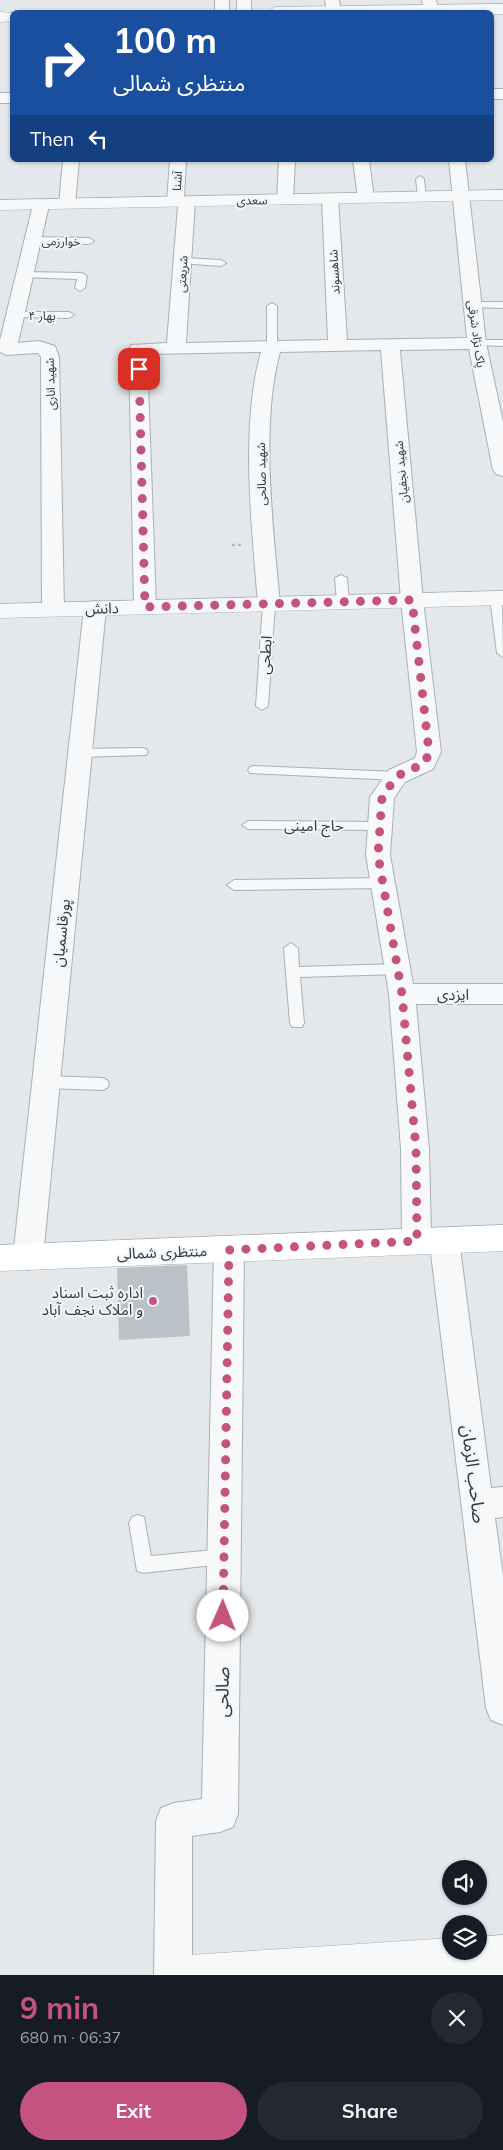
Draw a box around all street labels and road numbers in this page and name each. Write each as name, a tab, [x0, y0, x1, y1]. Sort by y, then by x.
street label: آشنا	[169, 170, 185, 191]
street label: سعدی	[236, 192, 268, 208]
street label: خوارزمی	[41, 233, 81, 249]
street label: شاهسوند	[325, 249, 343, 295]
street label: شریعتی	[173, 255, 191, 293]
street label: پاک نژاد شرقی	[464, 299, 489, 369]
street label: بهار ۴	[28, 308, 56, 323]
street label: شهید اناری	[42, 357, 58, 411]
street label: شهید نجفیان	[391, 440, 411, 504]
street label: شهید صالحی	[253, 442, 269, 506]
street label: دانش	[85, 598, 119, 618]
street label: ابطحی	[254, 635, 276, 675]
street label: حاج امینی	[284, 816, 344, 838]
street label: پورقاسمیان	[48, 898, 75, 968]
street label: ایزدی	[437, 985, 469, 1004]
street label: منتظری شمالی	[117, 1241, 207, 1263]
street label: صاحب الزمان	[457, 1424, 491, 1524]
street label: صالحی	[210, 1666, 234, 1718]

